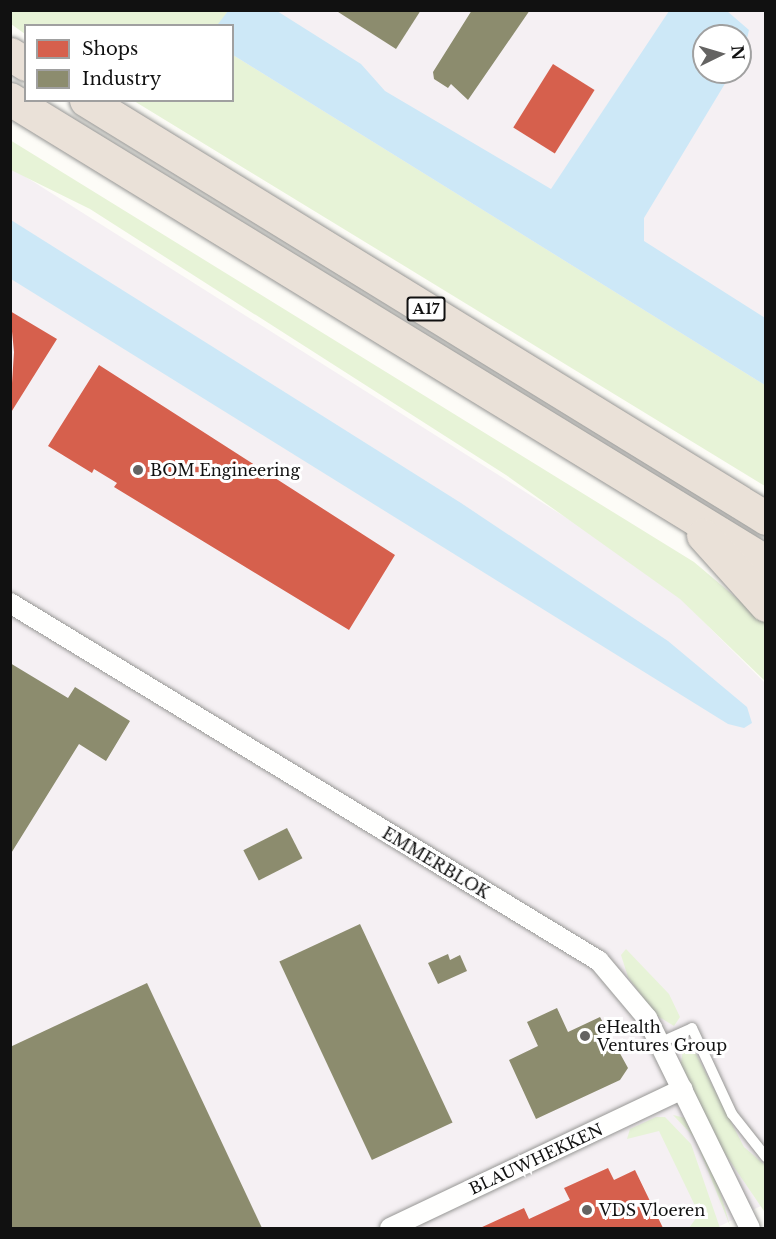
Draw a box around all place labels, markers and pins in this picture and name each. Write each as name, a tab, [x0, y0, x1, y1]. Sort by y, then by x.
place label: BOM Engineering	[150, 460, 300, 480]
marker: BOM Engineering	[131, 463, 145, 477]
place label: eHealth Ventures Group	[597, 1017, 727, 1055]
marker: eHealth Ventures Group	[578, 1029, 592, 1043]
place label: VDS Vloeren	[599, 1200, 706, 1220]
marker: VDS Vloeren	[580, 1203, 594, 1217]

